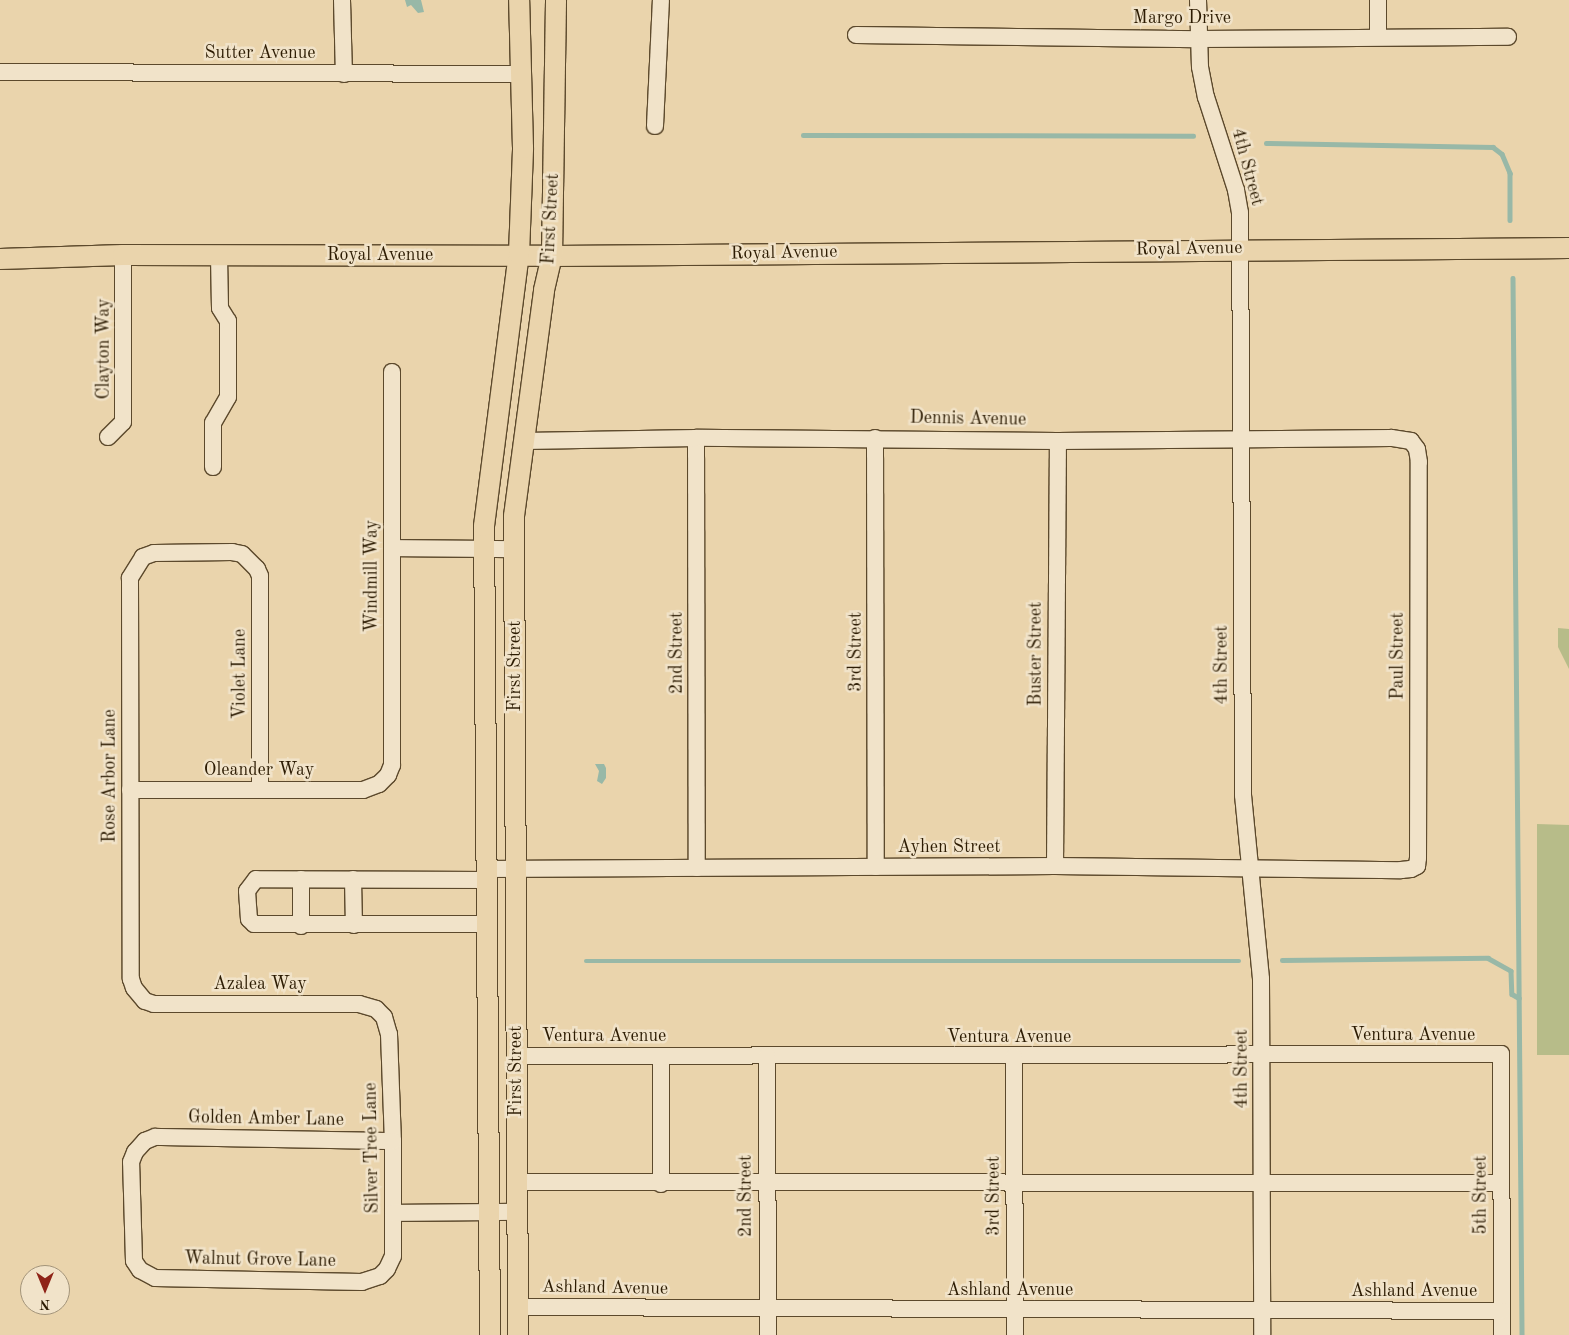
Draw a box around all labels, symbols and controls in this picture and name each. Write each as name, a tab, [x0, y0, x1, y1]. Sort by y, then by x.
street label: Margo Drive	[1133, 7, 1231, 29]
street label: Sutter Avenue	[204, 42, 316, 64]
street label: 4th Street	[1226, 126, 1268, 208]
street label: First Street	[538, 173, 564, 265]
street label: Royal Avenue	[1135, 237, 1243, 261]
street label: Royal Avenue	[730, 241, 838, 265]
street label: Royal Avenue	[327, 244, 433, 266]
street label: Clayton Way	[93, 299, 115, 399]
street label: Dennis Avenue	[910, 407, 1026, 431]
street label: Windmill Way	[361, 520, 383, 632]
street label: Buster Street	[1025, 602, 1047, 706]
street label: 2nd Street	[666, 612, 688, 694]
street label: 3rd Street	[845, 612, 867, 692]
street label: Paul Street	[1387, 612, 1409, 700]
street label: First Street	[504, 620, 526, 712]
street label: 4th Street	[1211, 625, 1233, 705]
street label: Violet Lane	[229, 629, 251, 719]
street label: Rose Arbor Lane	[99, 709, 121, 843]
street label: Oleander Way	[204, 759, 314, 781]
street label: Ayhen Street	[897, 836, 1001, 858]
street label: Azalea Way	[213, 973, 307, 995]
street label: Ventura Avenue	[1351, 1024, 1475, 1046]
street label: First Street	[505, 1025, 527, 1117]
street label: Ventura Avenue	[542, 1025, 666, 1047]
street label: Ventura Avenue	[947, 1026, 1071, 1048]
street label: 4th Street	[1231, 1029, 1253, 1109]
street label: Silver Tree Lane	[360, 1082, 384, 1214]
street label: Golden Amber Lane	[188, 1107, 344, 1131]
street label: 2nd Street	[735, 1155, 757, 1237]
street label: 5th Street	[1470, 1155, 1492, 1235]
street label: 3rd Street	[983, 1156, 1005, 1236]
street label: Walnut Grove Lane	[184, 1248, 336, 1272]
north arrow	[20, 1265, 70, 1315]
street label: Ashland Avenue	[542, 1276, 668, 1300]
street label: Ashland Avenue	[947, 1279, 1073, 1301]
street label: Ashland Avenue	[1351, 1280, 1477, 1302]
text: N	[40, 1297, 50, 1311]

